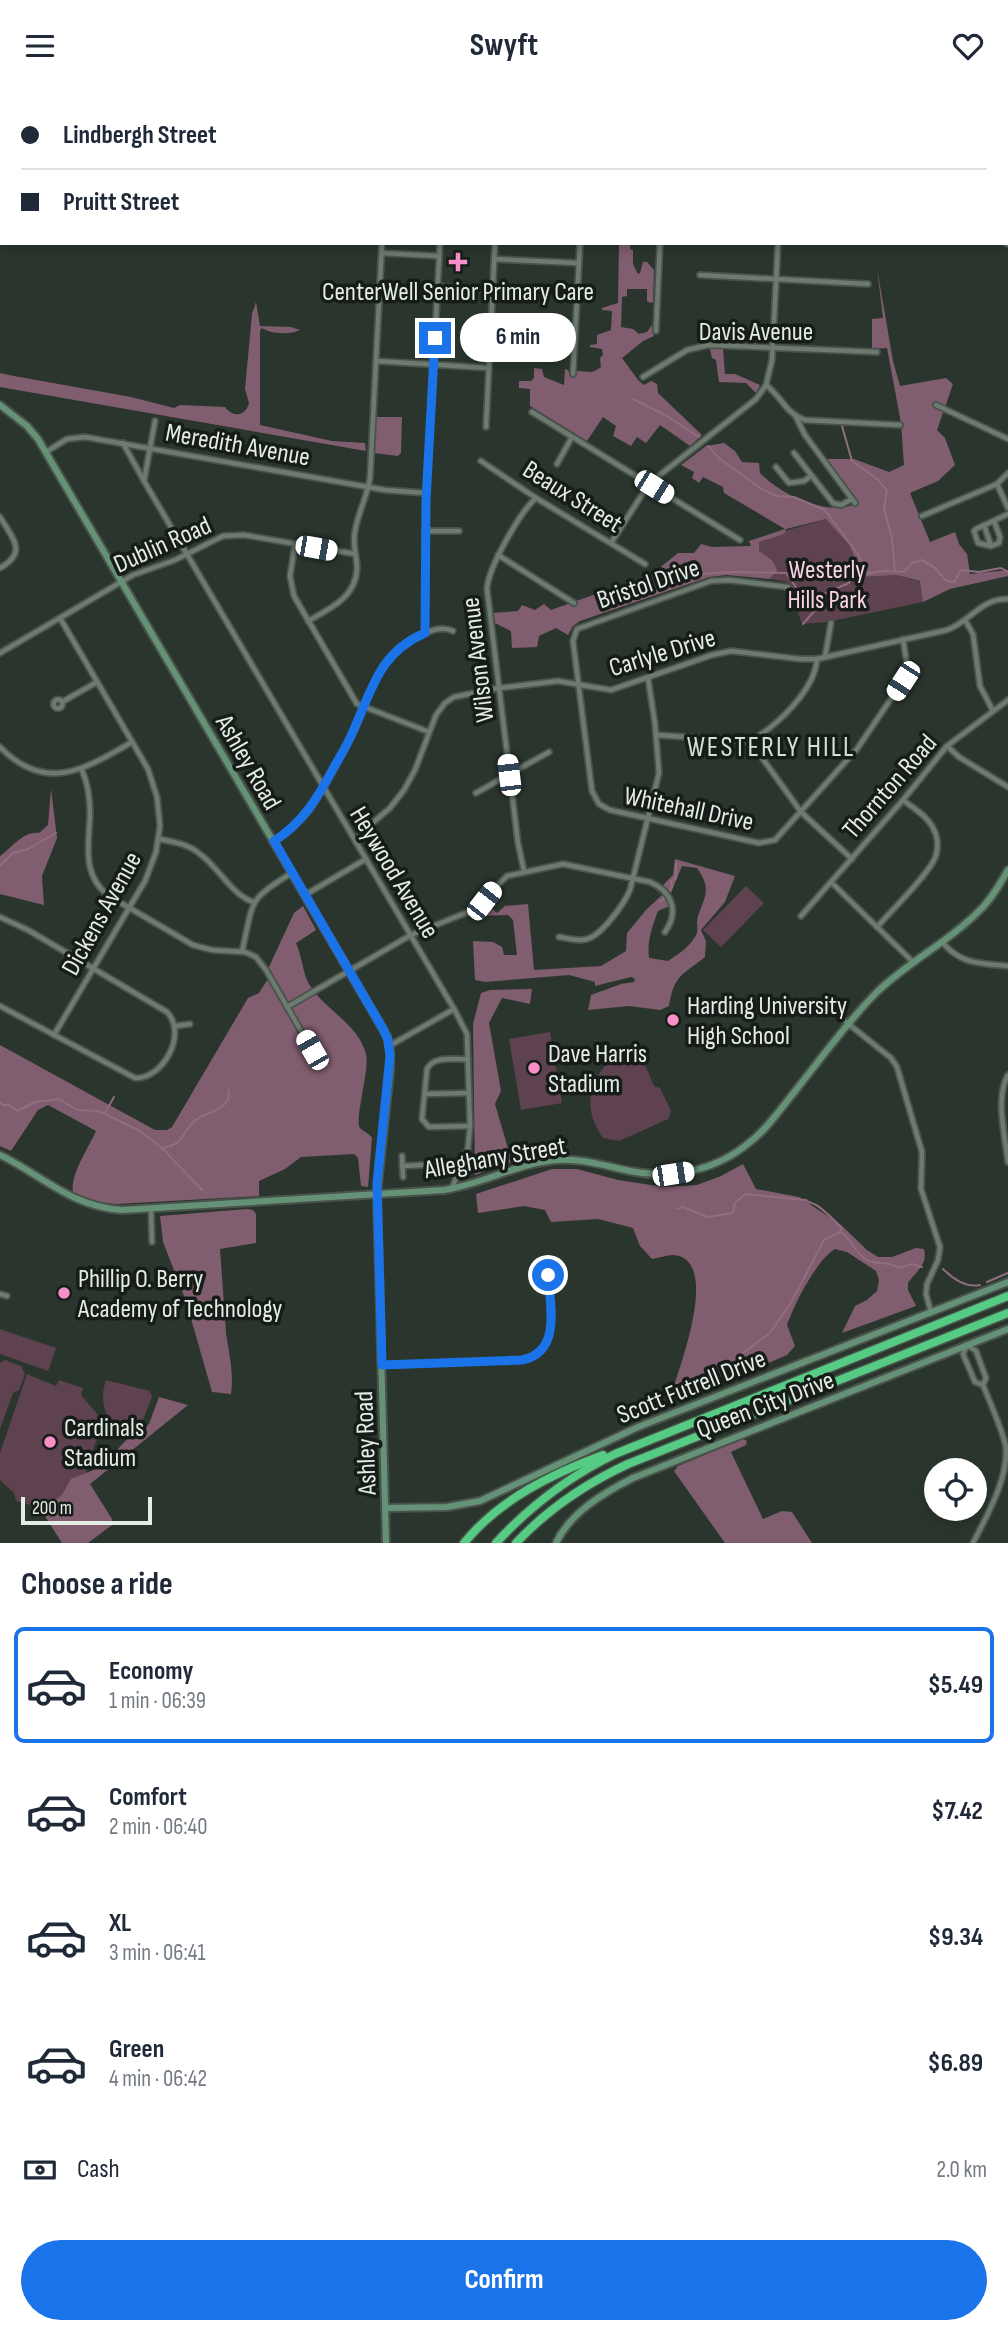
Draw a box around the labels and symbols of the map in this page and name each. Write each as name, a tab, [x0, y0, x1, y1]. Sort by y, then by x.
marker: CenterWell Senior Primary Care	[448, 252, 468, 272]
place label: CenterWell Senior Primary Care	[322, 277, 594, 308]
callout: 6 min	[460, 313, 575, 363]
street label: Davis Avenue	[699, 317, 813, 348]
route end	[419, 322, 451, 354]
street label: Meredith Avenue	[163, 418, 312, 473]
street label: Beaux Street	[517, 455, 628, 540]
car	[631, 467, 678, 507]
street label: Dublin Road	[109, 510, 216, 581]
car	[294, 534, 339, 562]
street label: Bristol Drive	[593, 552, 704, 616]
park label: Westerly Hills Park	[787, 555, 867, 616]
street label: Wilson Avenue	[455, 596, 502, 724]
street label: Carlyle Drive	[606, 623, 719, 684]
car	[883, 658, 924, 704]
street label: Ashley Road	[208, 709, 287, 816]
street label: Thornton Road	[836, 728, 944, 845]
district label: WESTERLY HILL	[687, 731, 855, 764]
car	[497, 753, 522, 797]
street label: Whitehall Drive	[621, 781, 756, 838]
street label: Heywood Avenue	[342, 801, 445, 944]
street label: Dickens Avenue	[56, 847, 149, 981]
car	[463, 878, 506, 924]
place label: Harding University High School	[687, 991, 847, 1052]
marker: Harding University High School	[665, 1012, 681, 1028]
car	[293, 1027, 332, 1073]
place label: Dave Harris Stadium	[548, 1039, 647, 1100]
marker: Dave Harris Stadium	[526, 1060, 542, 1076]
street label: Alleghany Street	[421, 1131, 569, 1186]
car	[651, 1160, 696, 1188]
route start	[532, 1259, 564, 1291]
place label: Phillip O. Berry Academy of Technology	[77, 1264, 282, 1325]
marker: Phillip O. Berry Academy of Technology	[56, 1285, 72, 1301]
street label: Scott Futrell Drive	[613, 1344, 770, 1431]
street label: Queen City Drive	[692, 1365, 839, 1446]
street label: Ashley Road	[349, 1390, 384, 1497]
place label: Cardinals Stadium	[64, 1413, 144, 1474]
marker: Cardinals Stadium	[42, 1434, 58, 1450]
scale bar	[21, 1494, 152, 1526]

